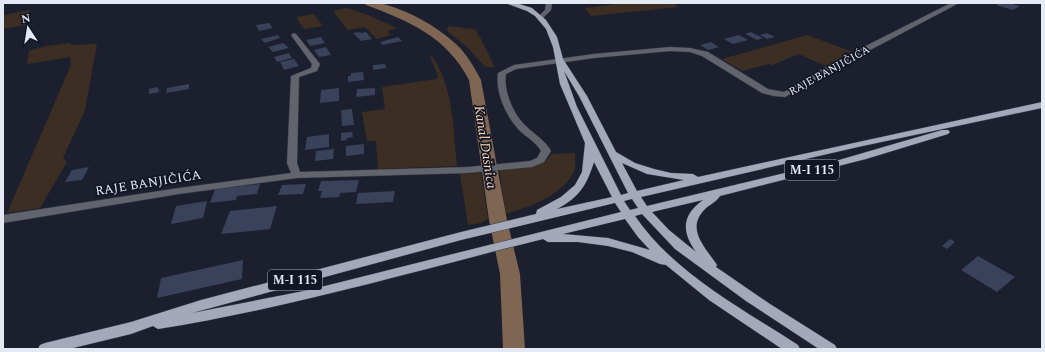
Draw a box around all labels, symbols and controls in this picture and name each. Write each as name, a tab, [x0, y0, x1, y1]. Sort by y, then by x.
north arrow	[8, 8, 48, 48]
text: N	[20, 9, 32, 28]
street label: RAJE BANJIČIĆA	[786, 41, 873, 100]
water label: Kanal Dašnica	[469, 104, 502, 190]
road number: M-I 115	[785, 160, 839, 180]
street label: RAJE BANJIČIĆA	[94, 165, 203, 201]
road number: M-I 115	[268, 270, 322, 290]

